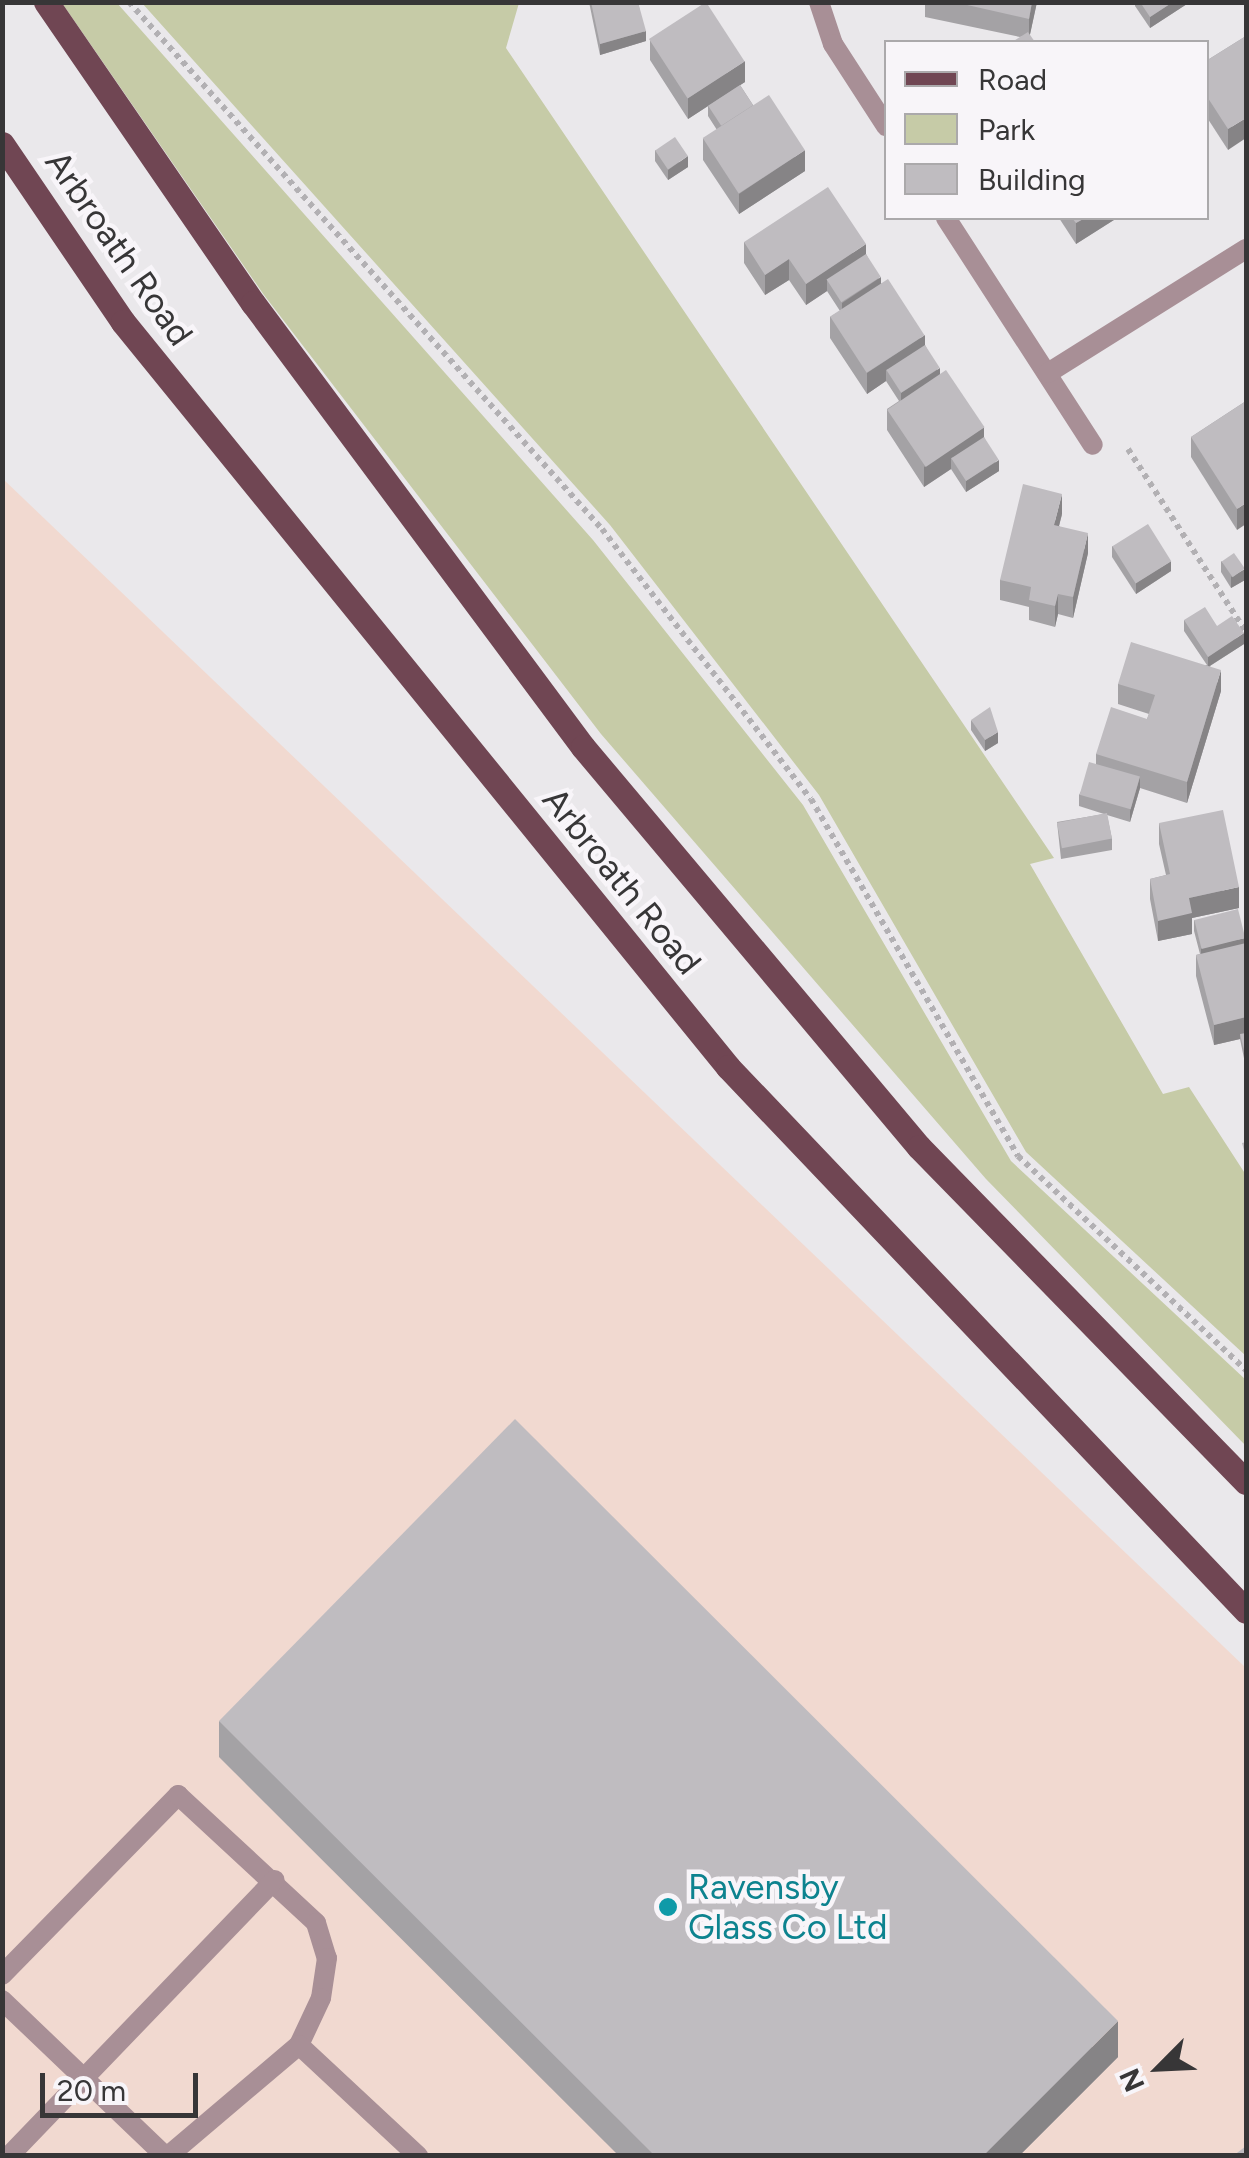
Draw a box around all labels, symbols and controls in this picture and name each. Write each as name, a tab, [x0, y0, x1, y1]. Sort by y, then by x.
legend	[884, 40, 1209, 220]
text: Road	[978, 61, 1047, 98]
text: Park	[978, 111, 1035, 148]
street label: Arbroath Road	[36, 143, 202, 353]
text: Building	[978, 161, 1086, 198]
street label: Arbroath Road	[534, 779, 710, 983]
place label: Ravensby Glass Co Ltd	[688, 1866, 887, 1948]
marker: Ravensby Glass Co Ltd	[657, 1896, 679, 1918]
north arrow	[1109, 2018, 1209, 2118]
scale bar	[45, 2053, 202, 2115]
text: N	[1112, 2063, 1152, 2097]
text: 20 m	[57, 2072, 126, 2109]

